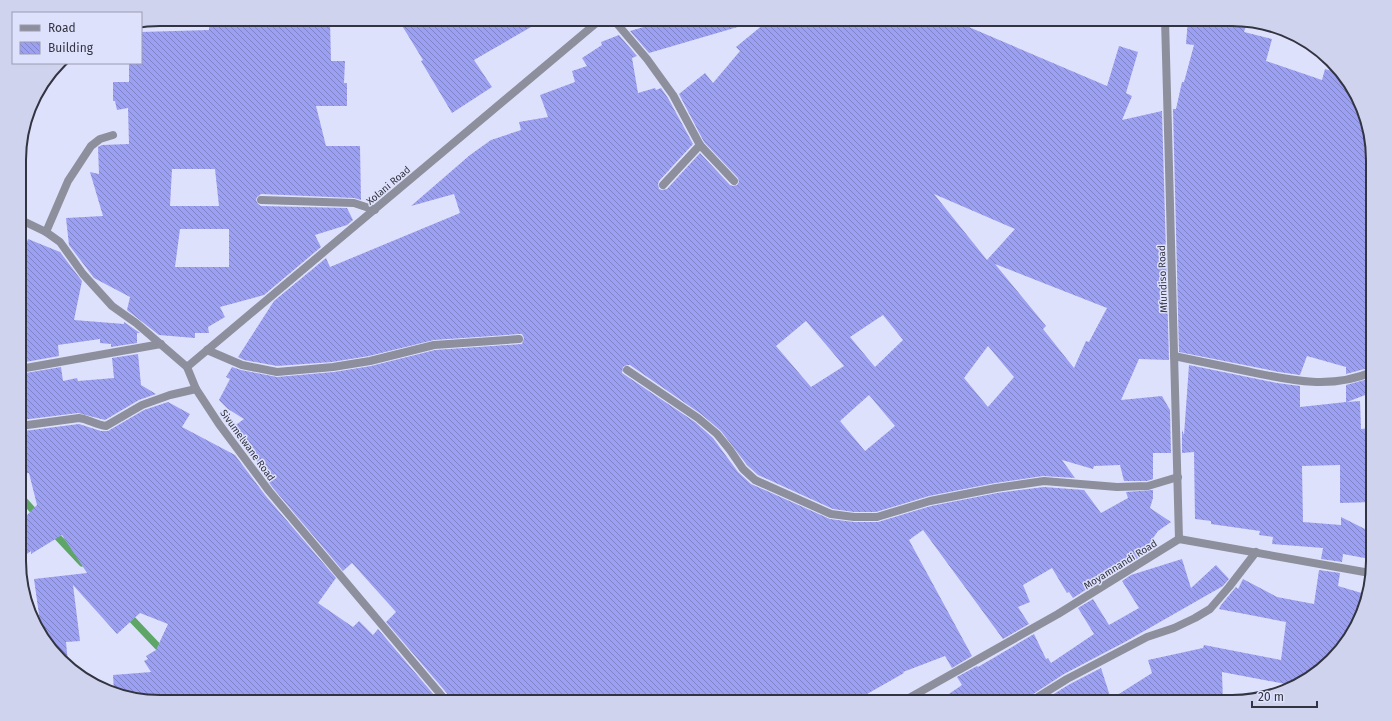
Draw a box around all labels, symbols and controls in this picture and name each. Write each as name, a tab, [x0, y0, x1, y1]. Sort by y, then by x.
legend	[12, 12, 142, 64]
text: Road	[48, 21, 76, 35]
text: Building	[48, 41, 94, 55]
street label: Xolani Road	[364, 164, 413, 208]
street label: Mfundiso Road	[1156, 245, 1170, 313]
street label: Sivumelwane Road	[217, 407, 277, 484]
street label: Moyamnandi Road	[1082, 537, 1159, 592]
scale bar	[1252, 683, 1317, 709]
text: 20 m	[1258, 690, 1284, 704]

